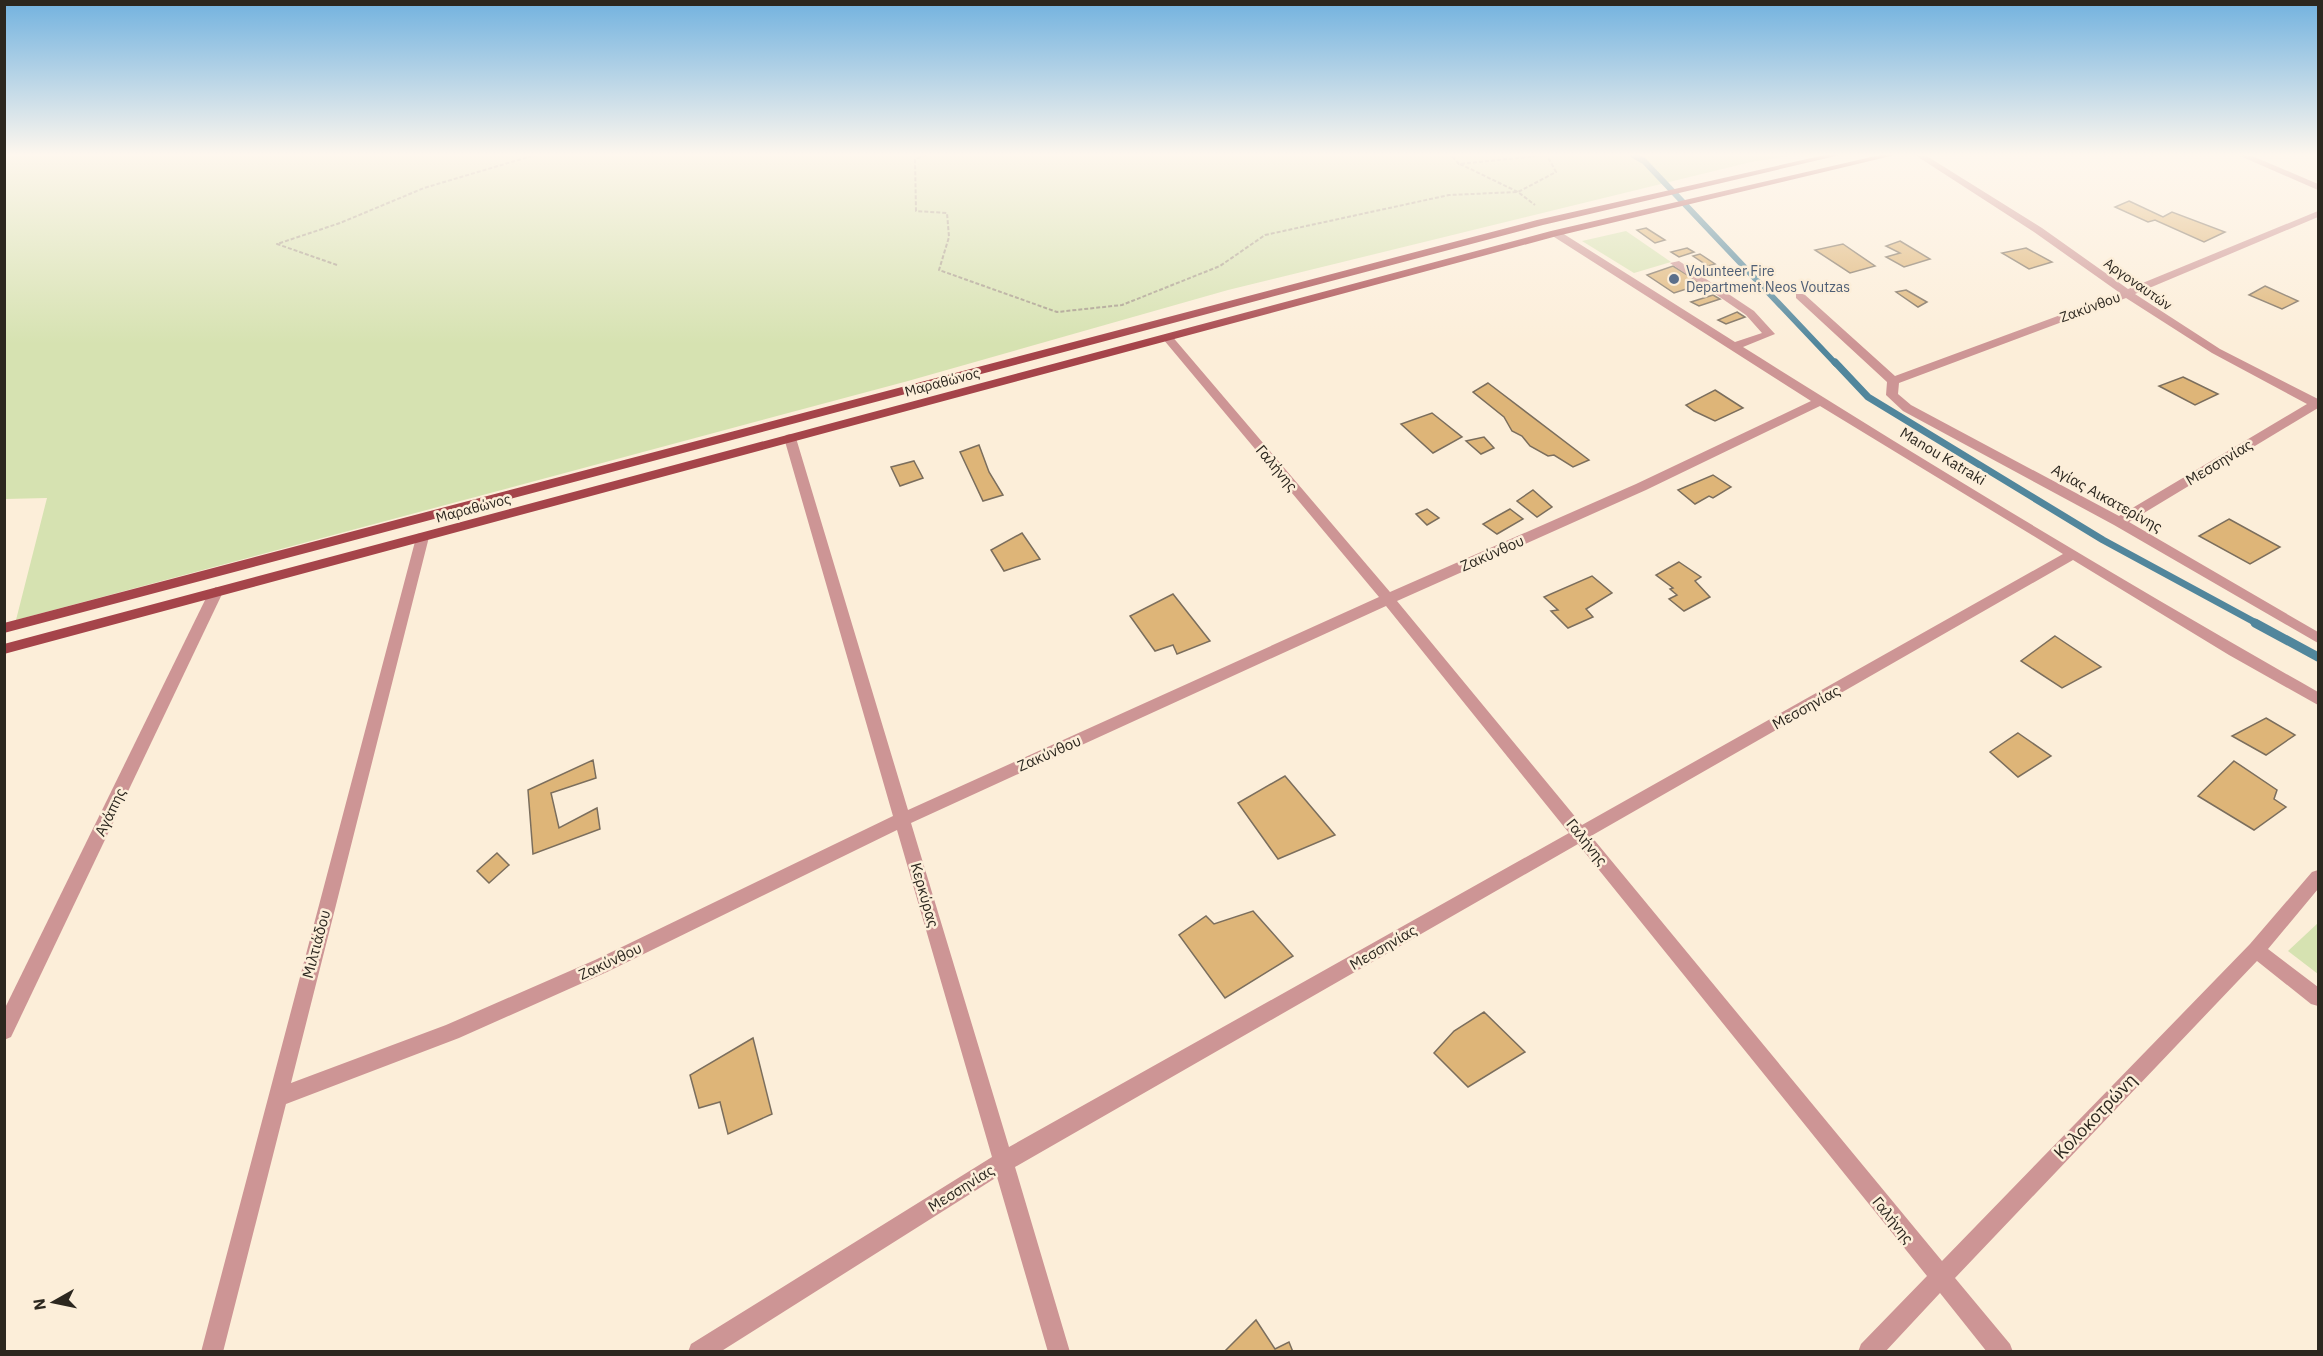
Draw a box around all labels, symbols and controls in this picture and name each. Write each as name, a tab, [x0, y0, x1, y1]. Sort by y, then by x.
street label: Αργοναυτών	[2100, 254, 2176, 314]
place label: Volunteer Fire Department Neos Voutzas	[1686, 262, 1850, 296]
marker: Volunteer Fire Department Neos Voutzas	[1667, 272, 1681, 286]
street label: Ζακύνθου	[2057, 288, 2123, 326]
street label: Μαραθώνος	[903, 363, 982, 401]
street label: Manou Katraki	[1897, 423, 1989, 489]
street label: Μεσσηνίας	[2182, 435, 2256, 489]
street label: Γαλήνης	[1252, 441, 1302, 495]
street label: Αγίας Αικατερίνης	[2048, 460, 2166, 536]
street label: Μαραθώνος	[434, 489, 513, 527]
street label: Ζακύνθου	[1457, 531, 1527, 575]
street label: Μεσσηνίας	[1769, 681, 1843, 733]
street label: Ζακύνθου	[1014, 731, 1084, 775]
street label: Αγάπης	[90, 785, 130, 839]
street label: Γαλήνης	[1562, 815, 1612, 869]
street label: Κερκύρας	[907, 860, 943, 930]
street label: Μιλτιάδου	[298, 908, 334, 980]
street label: Μεσσηνίας	[1346, 920, 1420, 974]
street label: Ζακύνθου	[575, 938, 645, 984]
street label: Κολοκοτρώνη	[2048, 1068, 2142, 1164]
street label: Μεσσηνίας	[924, 1160, 998, 1216]
street label: Γαλήνης	[1868, 1193, 1918, 1247]
north arrow	[24, 1272, 84, 1332]
text: N	[28, 1297, 50, 1312]

